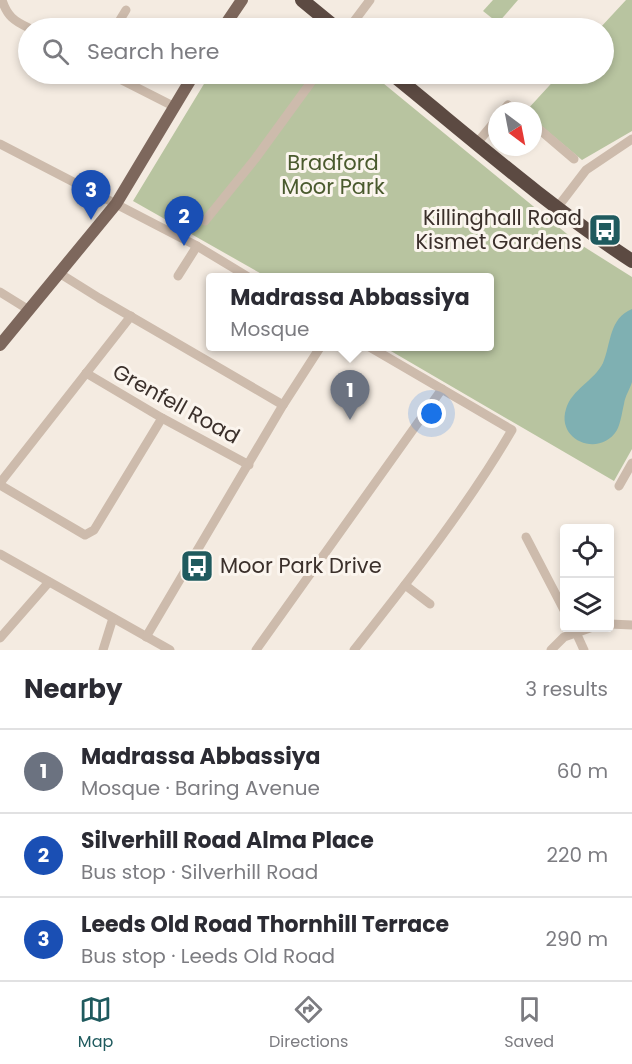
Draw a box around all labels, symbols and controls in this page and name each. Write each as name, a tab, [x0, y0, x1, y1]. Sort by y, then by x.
search box	[18, 18, 614, 84]
icon: search	[39, 35, 72, 68]
text: Search here	[87, 36, 220, 67]
north arrow	[488, 102, 542, 156]
park label: Bradford Moor Park	[281, 148, 385, 201]
pin: 3	[72, 170, 110, 220]
pin: 2	[164, 196, 204, 246]
place label: Killinghall Road Kismet Gardens	[415, 203, 582, 256]
bus stop icon: Killinghall Road Kismet Gardens	[587, 212, 623, 248]
popup	[206, 273, 494, 351]
text: Madrassa Abbassiya	[230, 282, 470, 313]
text: Mosque	[230, 315, 309, 343]
street label: Grenfell Road	[108, 357, 245, 450]
pin: 1	[330, 370, 370, 420]
your location	[417, 399, 446, 428]
map controls	[560, 524, 614, 632]
button: locate	[560, 524, 614, 578]
bus stop icon: Moor Park Drive	[179, 548, 215, 584]
place label: Moor Park Drive	[220, 551, 382, 580]
button: layers	[560, 578, 614, 632]
text: Nearby	[24, 671, 122, 707]
text: 3 results	[525, 675, 608, 703]
text: Madrassa Abbassiya	[81, 741, 321, 772]
text: 1	[40, 757, 47, 785]
text: 60 m	[557, 757, 608, 785]
text: Mosque · Baring Avenue	[81, 774, 320, 802]
text: Silverhill Road Alma Place	[81, 825, 374, 856]
text: 2	[38, 841, 49, 869]
text: 220 m	[547, 841, 608, 869]
text: Bus stop · Silverhill Road	[81, 858, 318, 886]
text: Leeds Old Road Thornhill Terrace	[81, 909, 449, 940]
text: 3	[37, 925, 50, 953]
text: 290 m	[545, 925, 608, 953]
text: Bus stop · Leeds Old Road	[81, 942, 335, 970]
tab: Map	[78, 993, 113, 1054]
tab: Directions	[269, 993, 348, 1054]
tab: Saved	[504, 993, 554, 1054]

